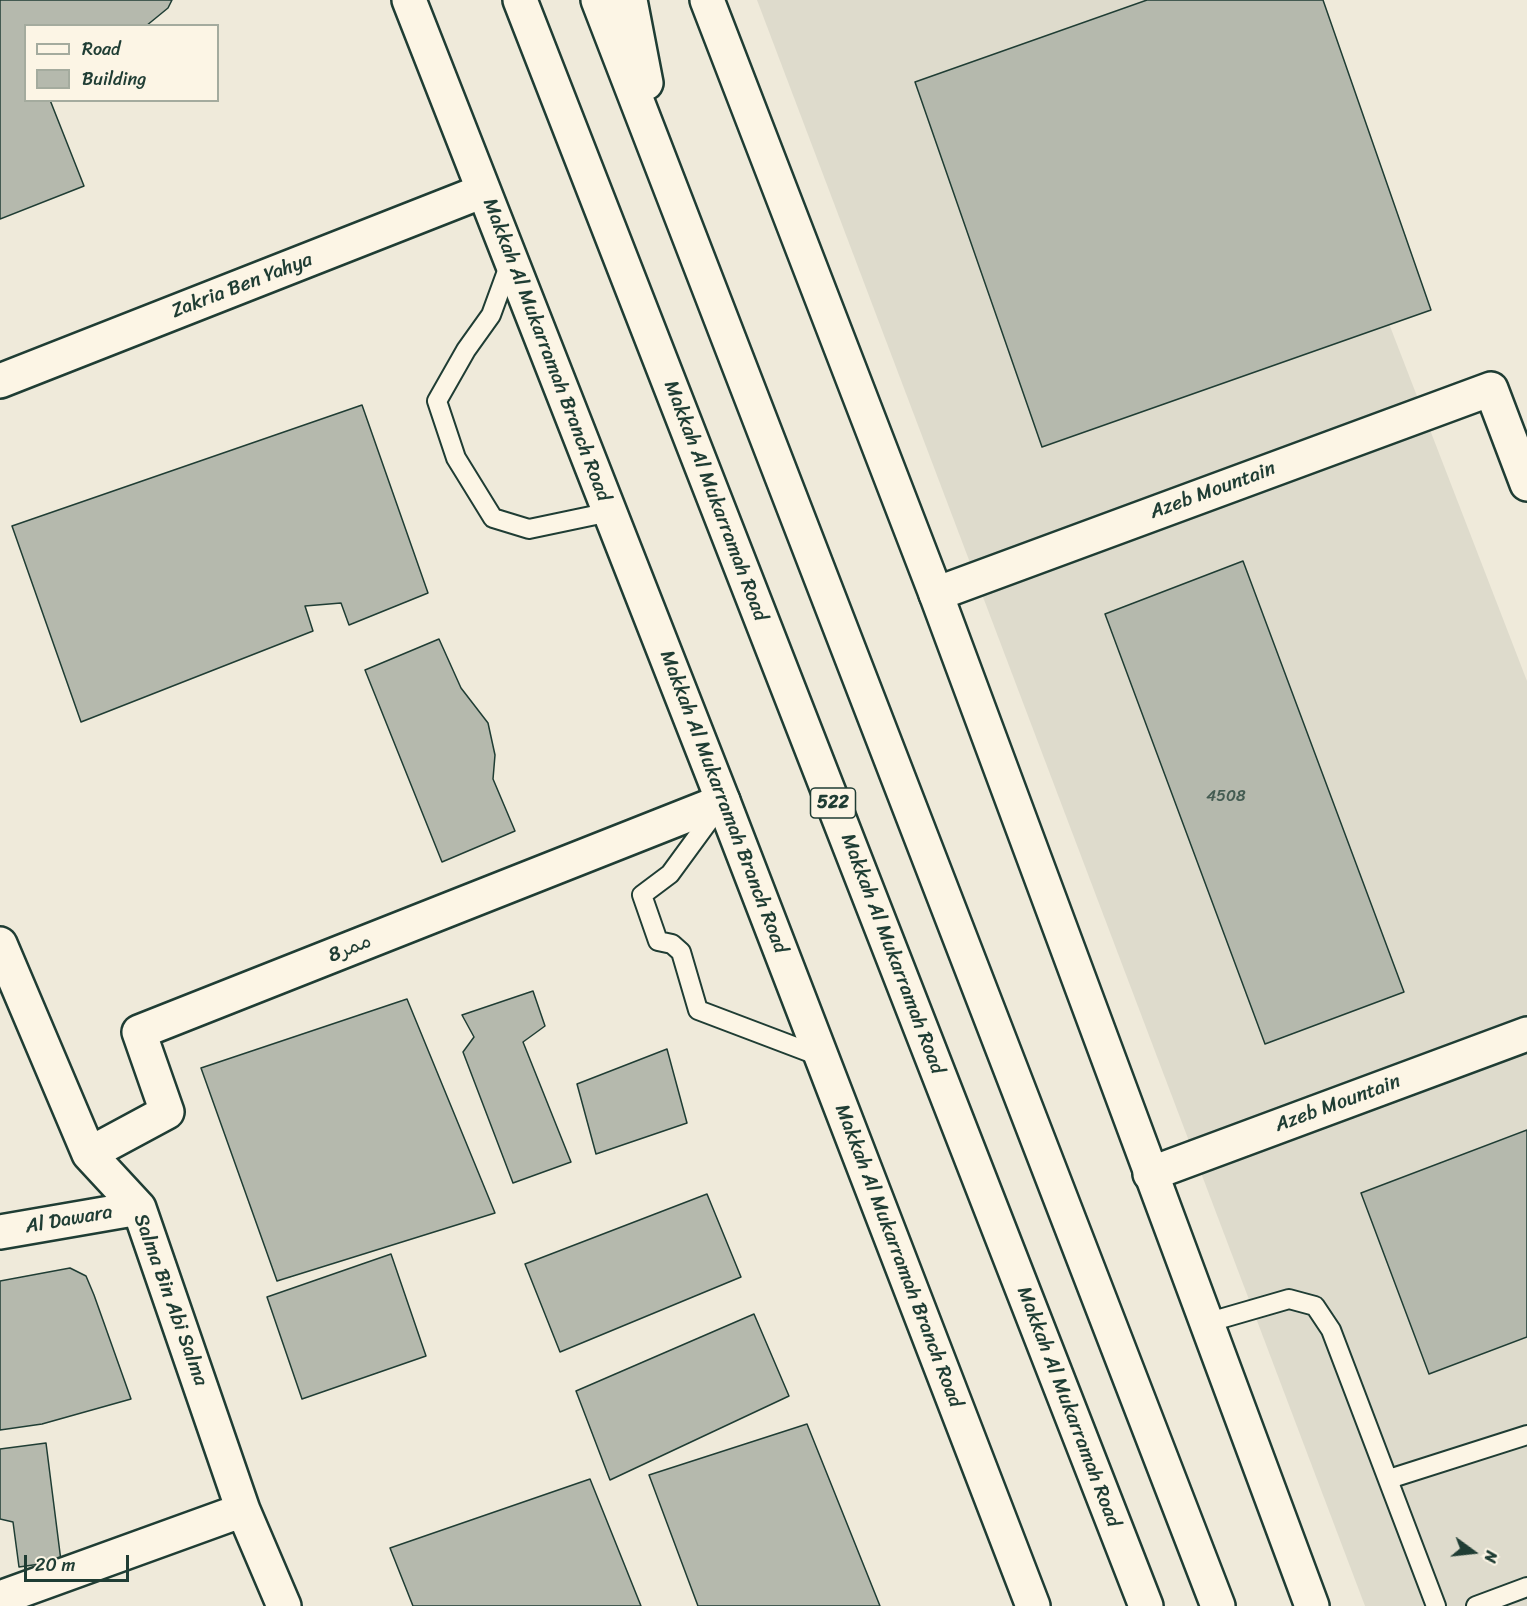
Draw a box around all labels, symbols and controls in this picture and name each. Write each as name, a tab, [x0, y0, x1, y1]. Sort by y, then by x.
legend	[24, 24, 219, 102]
text: Road	[82, 33, 121, 65]
text: Building	[82, 63, 146, 95]
street label: Makkah Al Mukarramah Branch Road	[477, 195, 615, 505]
street label: Zakria Ben Yahya	[168, 248, 316, 324]
street label: Makkah Al Mukarramah Road	[658, 377, 772, 625]
street label: Azeb Mountain	[1147, 457, 1279, 525]
street label: Makkah Al Mukarramah Branch Road	[654, 647, 792, 957]
house number: 4508	[1206, 787, 1246, 807]
road number: 522	[810, 788, 856, 818]
street label: Makkah Al Mukarramah Road	[835, 830, 949, 1078]
street label: ممر8	[325, 930, 375, 968]
street label: Azeb Mountain	[1272, 1070, 1404, 1138]
street label: Makkah Al Mukarramah Branch Road	[829, 1101, 967, 1411]
street label: Al Dawara	[24, 1201, 114, 1239]
street label: Salma Bin Abi Salma	[128, 1211, 212, 1389]
street label: Makkah Al Mukarramah Road	[1011, 1283, 1125, 1531]
north arrow	[1443, 1522, 1503, 1582]
scale bar	[27, 1543, 132, 1581]
text: N	[1475, 1548, 1506, 1566]
text: 20 m	[35, 1549, 75, 1581]

